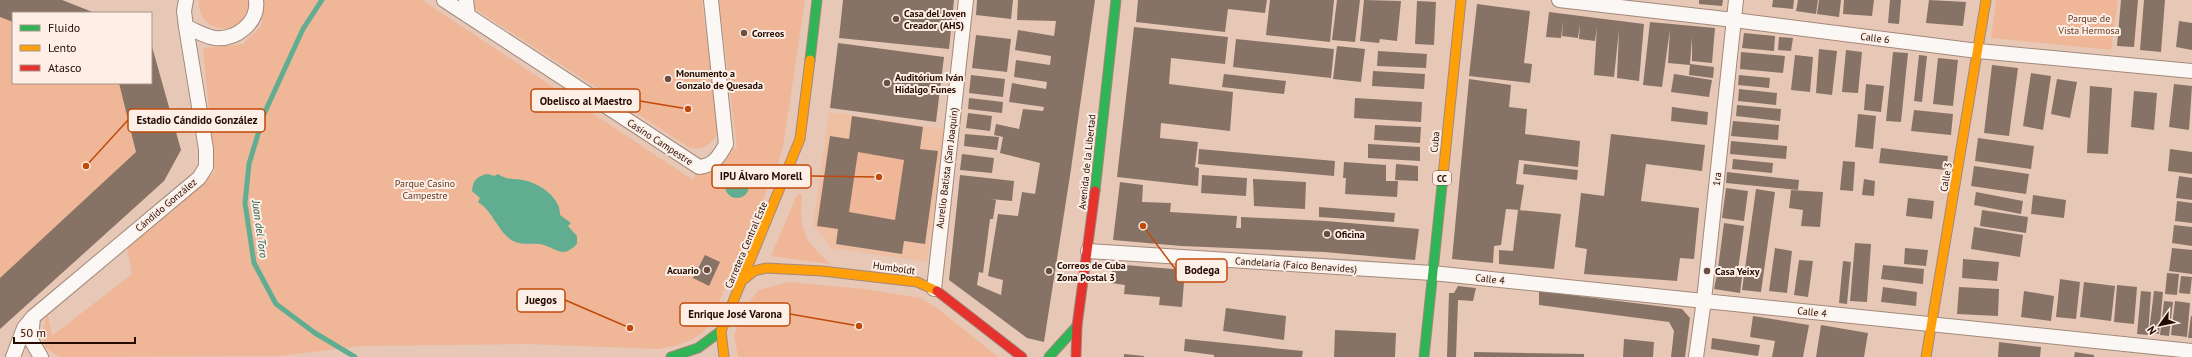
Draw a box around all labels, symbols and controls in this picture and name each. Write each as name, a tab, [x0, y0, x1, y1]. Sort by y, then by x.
place label: Casa del Joven Creador (AHS)	[904, 7, 966, 32]
legend	[12, 12, 152, 84]
park label: Parque de Vista Hermosa	[2057, 12, 2120, 37]
marker: Casa del Joven Creador (AHS)	[891, 14, 901, 24]
text: Fluido	[48, 20, 80, 35]
place label: Correos	[752, 27, 784, 40]
marker: Correos	[739, 28, 749, 38]
street label: Calle 6	[1860, 30, 1890, 46]
text: Lento	[48, 40, 77, 55]
text: Atasco	[48, 60, 81, 75]
place label: Monumento a Gonzalo de Quesada	[676, 67, 763, 92]
place label: Auditórium Iván Hidalgo Funes	[895, 71, 964, 96]
marker: Monumento a Gonzalo de Quesada	[663, 74, 673, 84]
marker: Auditórium Iván Hidalgo Funes	[882, 78, 892, 88]
callout: Obelisco al Maestro	[531, 89, 640, 112]
text: Obelisco al Maestro	[540, 94, 632, 108]
street label: Aurelio Batista (San Joaquín)	[933, 107, 961, 229]
callout: Estadio Cándido González	[128, 109, 265, 132]
text: Estadio Cándido González	[137, 113, 257, 127]
street label: Avenida de la Libertad	[1076, 114, 1098, 210]
street label: Casino Campestre	[625, 116, 695, 168]
street label: Cuba	[1427, 131, 1443, 153]
street label: Calle 3	[1937, 161, 1955, 193]
callout: IPU Álvaro Morell	[712, 165, 811, 188]
text: IPU Álvaro Morell	[720, 169, 803, 183]
road number: CC	[1433, 171, 1451, 185]
street label: 1ra	[1710, 171, 1724, 187]
street label: Cándido González	[133, 175, 199, 235]
park label: Parque Casino Campestre	[395, 177, 455, 202]
water label: Juan del Toro	[249, 198, 271, 259]
street label: Carretera Central Este	[722, 200, 770, 290]
place label: Oficina	[1335, 228, 1365, 241]
marker: Oficina	[1322, 229, 1332, 239]
street label: Candelaria (Faico Benavides)	[1235, 254, 1358, 276]
street label: Humboldt	[872, 259, 917, 277]
place label: Correos de Cuba Zona Postal 3	[1057, 259, 1126, 284]
callout: Bodega	[1176, 259, 1227, 282]
text: Bodega	[1184, 263, 1220, 277]
place label: Acuario	[667, 264, 700, 277]
marker: Acuario	[702, 265, 712, 275]
place label: Casa Yeixy	[1715, 265, 1760, 278]
marker: Correos de Cuba Zona Postal 3	[1044, 266, 1054, 276]
marker: Casa Yeixy	[1702, 266, 1712, 276]
street label: Calle 4	[1475, 271, 1506, 287]
callout: Juegos	[517, 289, 565, 312]
text: Juegos	[524, 293, 557, 307]
callout: Enrique José Varona	[680, 303, 790, 326]
street label: Calle 4	[1797, 304, 1828, 320]
north arrow	[2140, 305, 2180, 345]
text: Enrique José Varona	[688, 307, 782, 321]
scale bar	[14, 319, 135, 345]
text: N	[2144, 324, 2159, 337]
text: 50 m	[20, 325, 46, 340]

